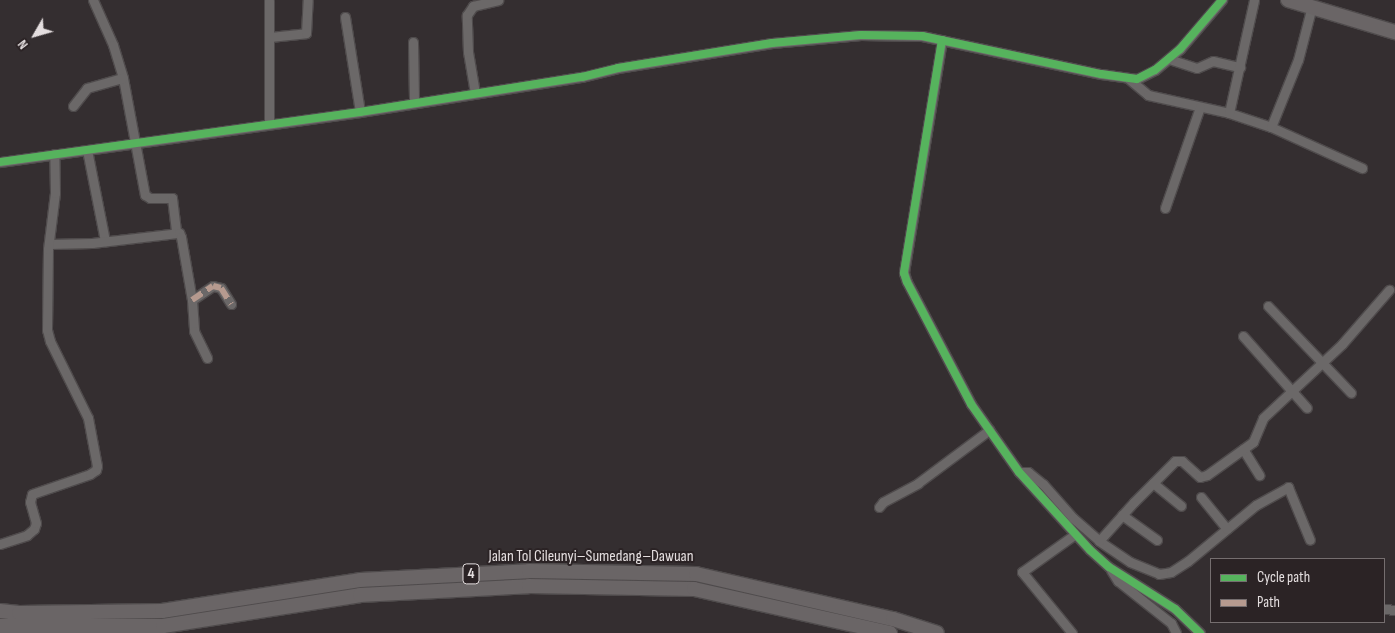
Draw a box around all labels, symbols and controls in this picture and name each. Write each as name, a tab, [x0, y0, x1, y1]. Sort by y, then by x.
north arrow	[10, 10, 60, 60]
text: N	[14, 36, 32, 53]
street label: Jalan Tol Cileunyi–Sumedang–Dawuan	[488, 547, 694, 567]
legend	[1210, 558, 1385, 623]
road number: 4	[462, 562, 480, 586]
text: Cycle path	[1257, 568, 1310, 587]
text: Path	[1257, 593, 1280, 612]

